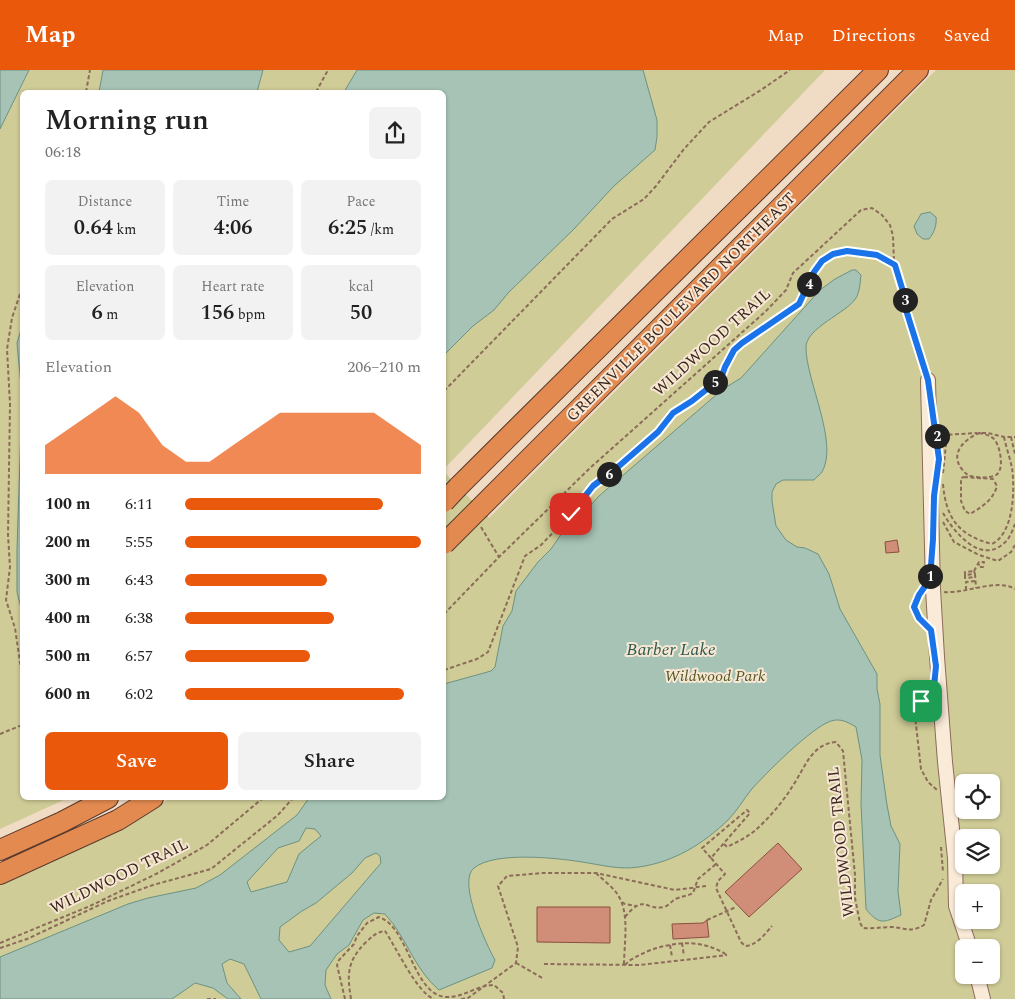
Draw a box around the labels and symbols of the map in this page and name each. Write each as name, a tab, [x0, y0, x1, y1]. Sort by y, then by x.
street label: GREENVILLE BOULEVARD NORTHEAST	[561, 187, 801, 427]
pin: 4	[796, 272, 822, 296]
street label: WILDWOOD TRAIL	[648, 282, 776, 402]
pin: 3	[892, 288, 918, 312]
pin: 5	[702, 370, 728, 394]
pin: 2	[924, 424, 950, 448]
pin: 6	[596, 462, 622, 486]
pin	[550, 493, 592, 535]
pin: 1	[918, 564, 942, 588]
water label: Barber Lake	[626, 636, 716, 663]
park label: Wildwood Park	[665, 664, 766, 688]
pin	[900, 680, 942, 722]
street label: WILDWOOD TRAIL	[821, 765, 861, 919]
street label: WILDWOOD TRAIL	[46, 832, 192, 920]

